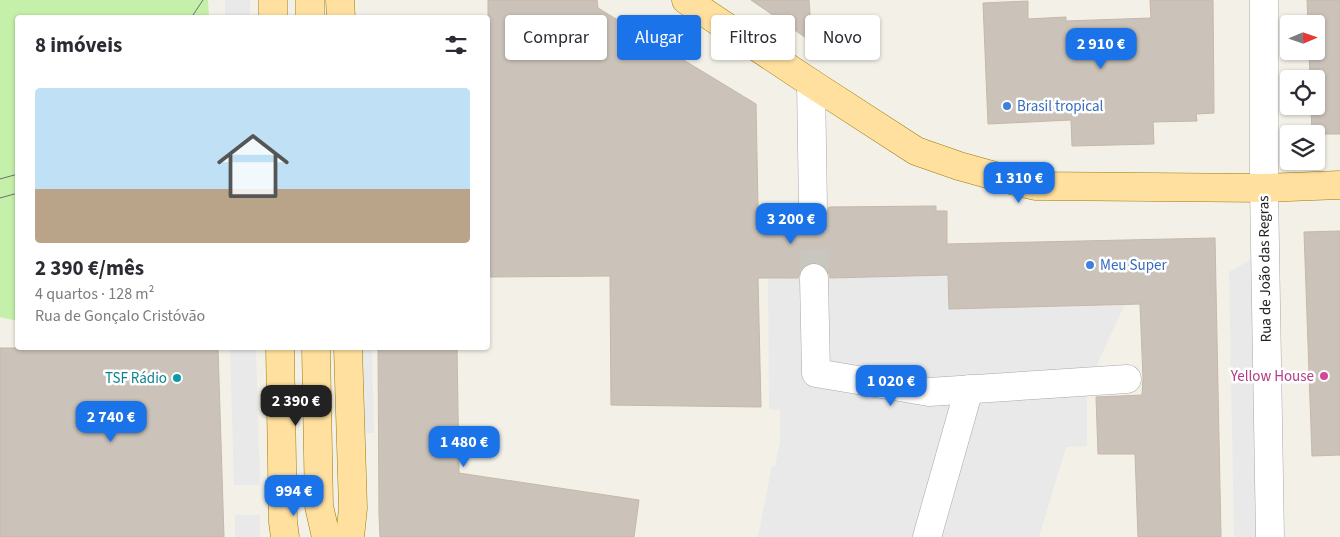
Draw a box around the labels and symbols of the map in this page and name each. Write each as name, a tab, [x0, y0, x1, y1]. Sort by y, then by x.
north arrow	[1280, 15, 1325, 60]
pin: 2 910 €	[1055, 28, 1147, 70]
place label: Brasil tropical	[1017, 96, 1104, 117]
marker: Brasil tropical	[1001, 100, 1013, 112]
pin: 1 310 €	[973, 162, 1065, 204]
street label: Rua de João das Regras	[1253, 195, 1277, 343]
pin: 3 200 €	[745, 202, 837, 245]
place label: Meu Super	[1100, 255, 1167, 276]
marker: Meu Super	[1084, 259, 1096, 271]
pin: 1 020 €	[845, 364, 937, 407]
place label: Yellow House	[1230, 366, 1314, 387]
place label: TSF Rádio	[105, 368, 167, 389]
marker: Yellow House	[1318, 370, 1330, 382]
marker: TSF Rádio	[171, 372, 183, 384]
pin: 2 390 €	[250, 384, 342, 427]
pin: 2 740 €	[65, 400, 157, 443]
pin: 1 480 €	[418, 426, 510, 468]
pin: 994 €	[259, 474, 329, 517]

